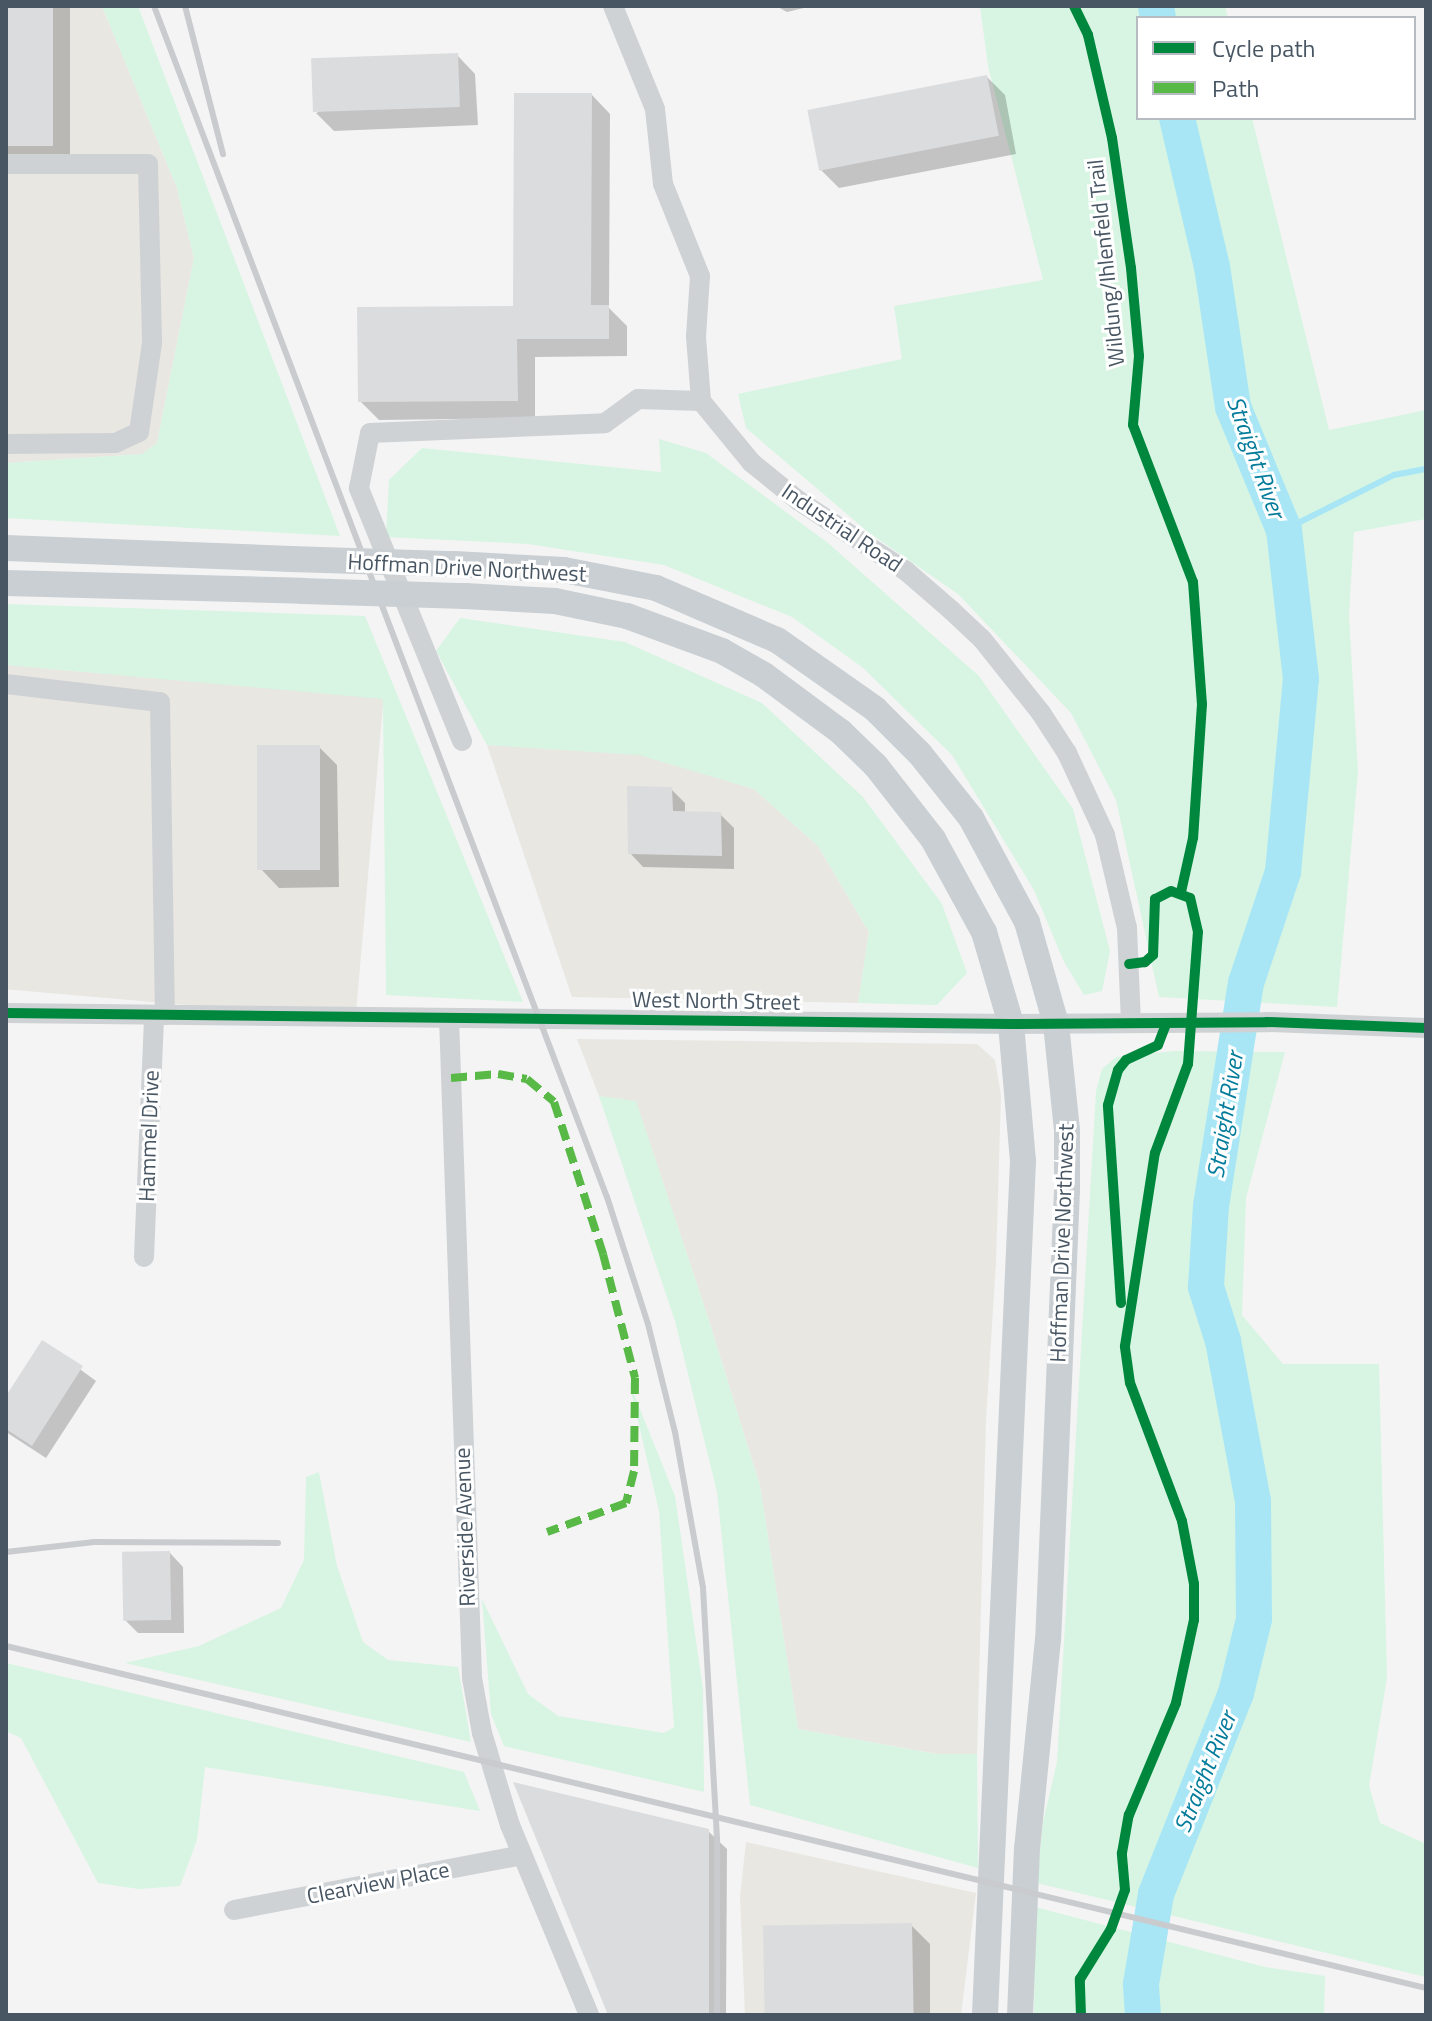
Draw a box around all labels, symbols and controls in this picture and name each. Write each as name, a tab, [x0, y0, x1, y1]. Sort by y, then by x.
legend	[1136, 16, 1416, 120]
text: Cycle path	[1212, 30, 1315, 66]
text: Path	[1212, 70, 1259, 106]
street label: Wildung/Ihlenfeld Trail	[1082, 158, 1130, 368]
water label: Straight River	[1221, 392, 1291, 522]
street label: Industrial Road	[777, 478, 907, 578]
street label: Hoffman Drive Northwest	[347, 549, 587, 587]
street label: West North Street	[632, 986, 800, 1016]
water label: Straight River	[1201, 1050, 1249, 1180]
street label: Hammel Drive	[134, 1070, 164, 1202]
street label: Hoffman Drive Northwest	[1045, 1123, 1079, 1363]
street label: Riverside Avenue	[449, 1447, 481, 1607]
water label: Straight River	[1168, 1707, 1242, 1837]
street label: Clearview Place	[305, 1856, 451, 1910]

